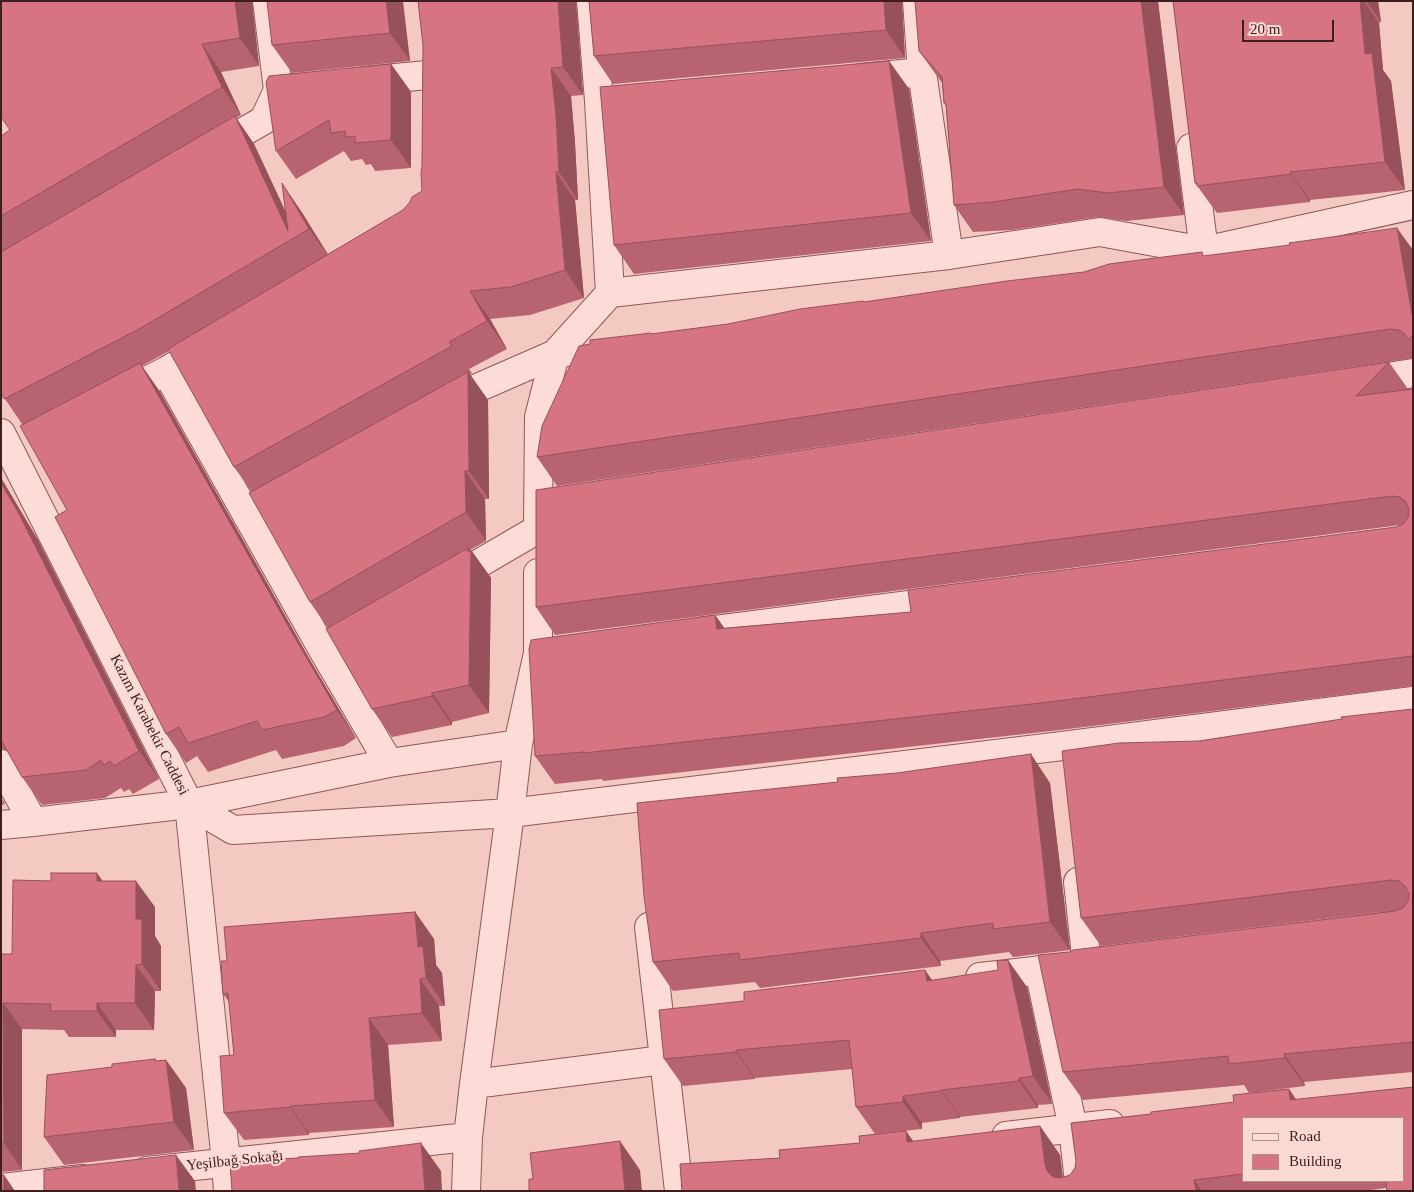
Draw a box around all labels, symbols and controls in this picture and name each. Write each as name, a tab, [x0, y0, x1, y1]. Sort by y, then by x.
scale bar	[1244, 10, 1336, 42]
text: 20 m	[1250, 21, 1280, 37]
street label: Kazım Karabekir Caddesi	[106, 652, 192, 798]
legend	[1242, 1117, 1404, 1182]
text: Road	[1289, 1128, 1321, 1144]
street label: Yeşilbağ Sokağı	[186, 1147, 284, 1175]
text: Building	[1289, 1153, 1342, 1169]

